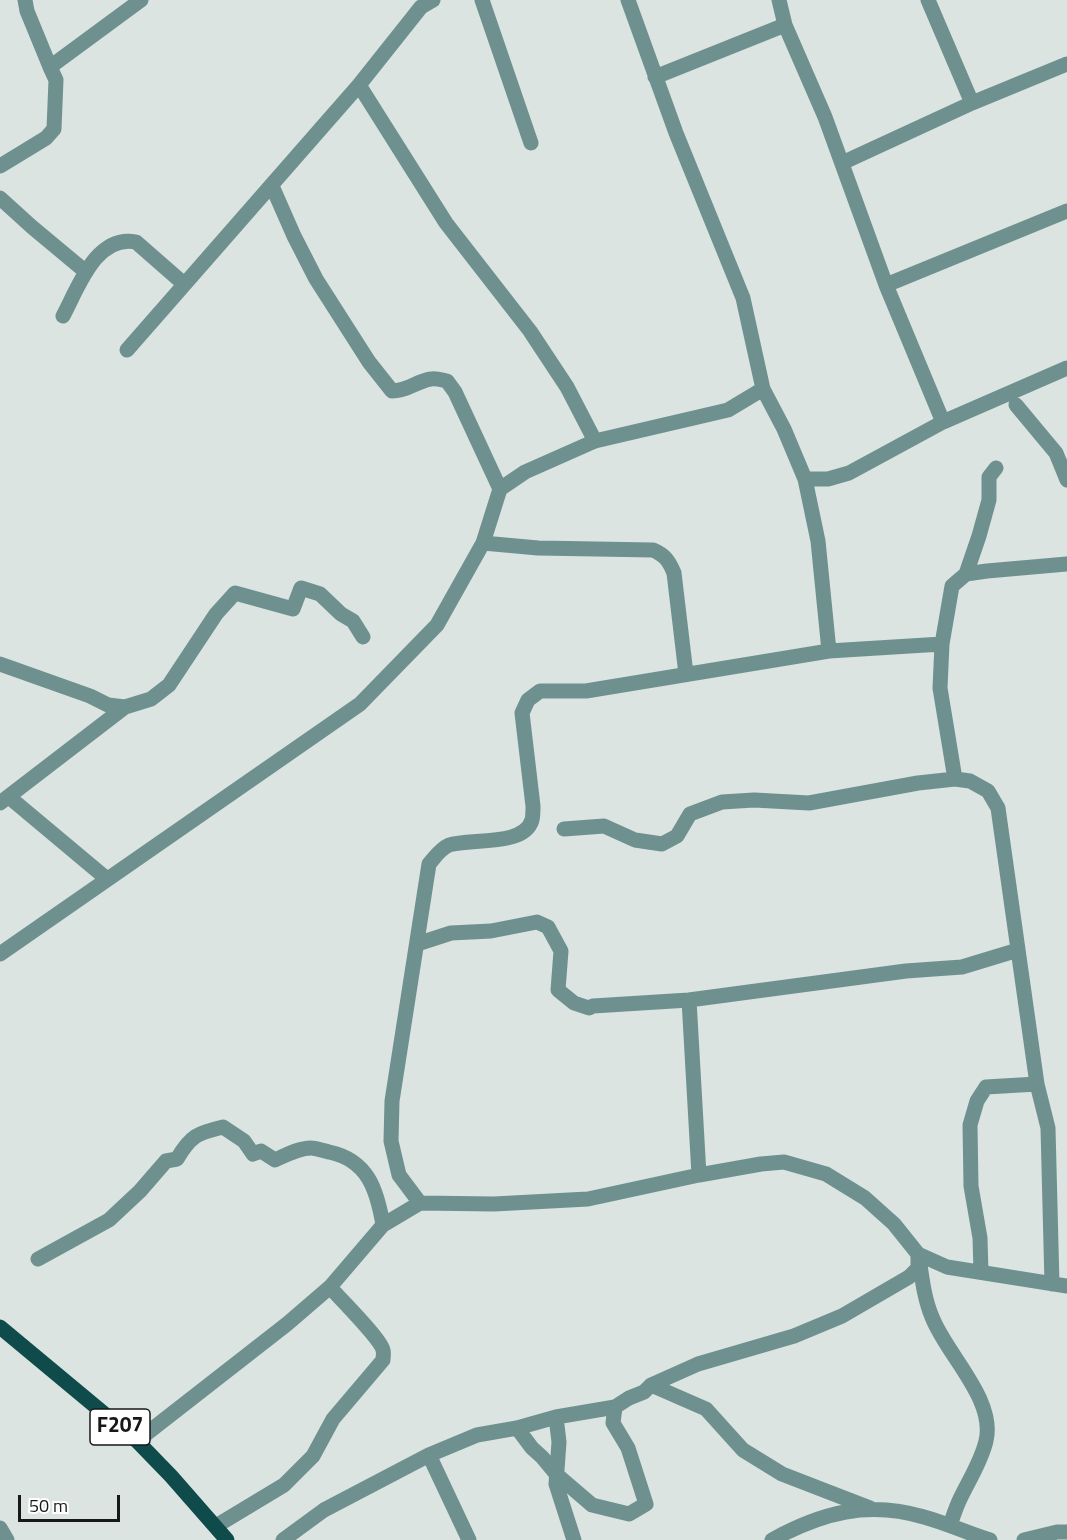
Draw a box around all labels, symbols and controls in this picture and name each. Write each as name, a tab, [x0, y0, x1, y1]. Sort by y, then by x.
road number: F207	[90, 1409, 150, 1445]
scale bar	[21, 1483, 123, 1521]
text: 50 m	[29, 1492, 68, 1519]

